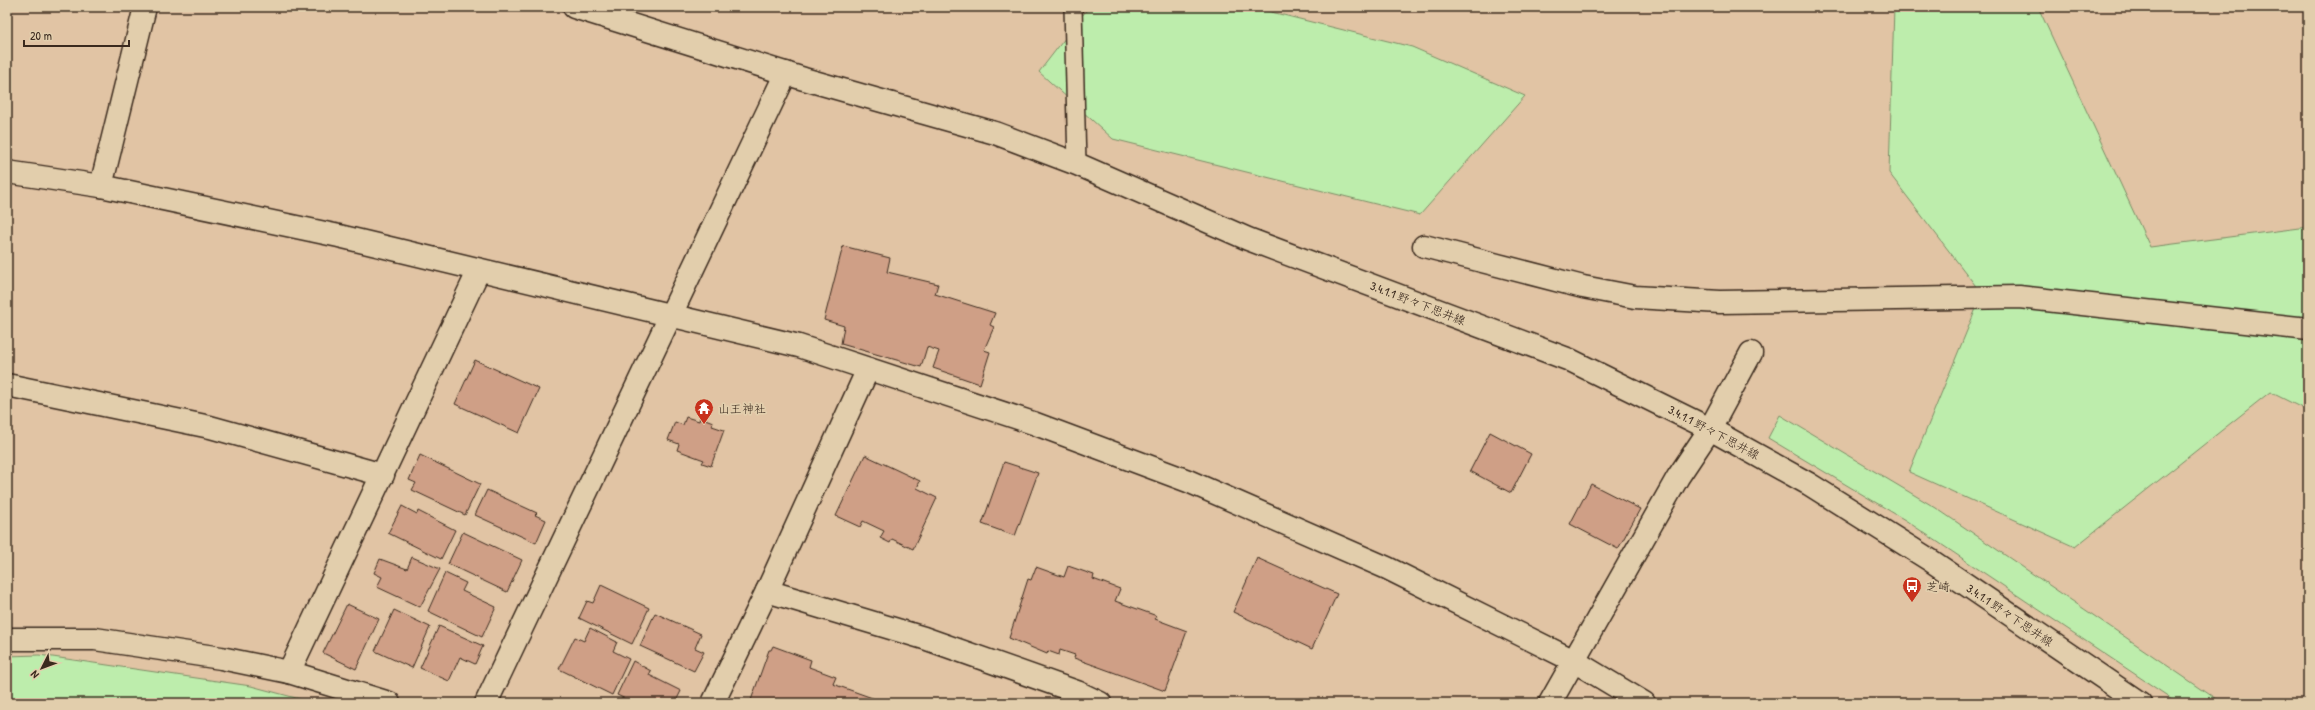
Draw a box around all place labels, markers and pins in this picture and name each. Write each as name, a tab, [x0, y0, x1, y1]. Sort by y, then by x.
temple icon: 山王神社	[693, 397, 715, 425]
place label: 山王神社	[718, 400, 766, 417]
bus stop icon: 芝崎	[1901, 575, 1923, 603]
place label: 芝崎	[1926, 578, 1950, 595]

